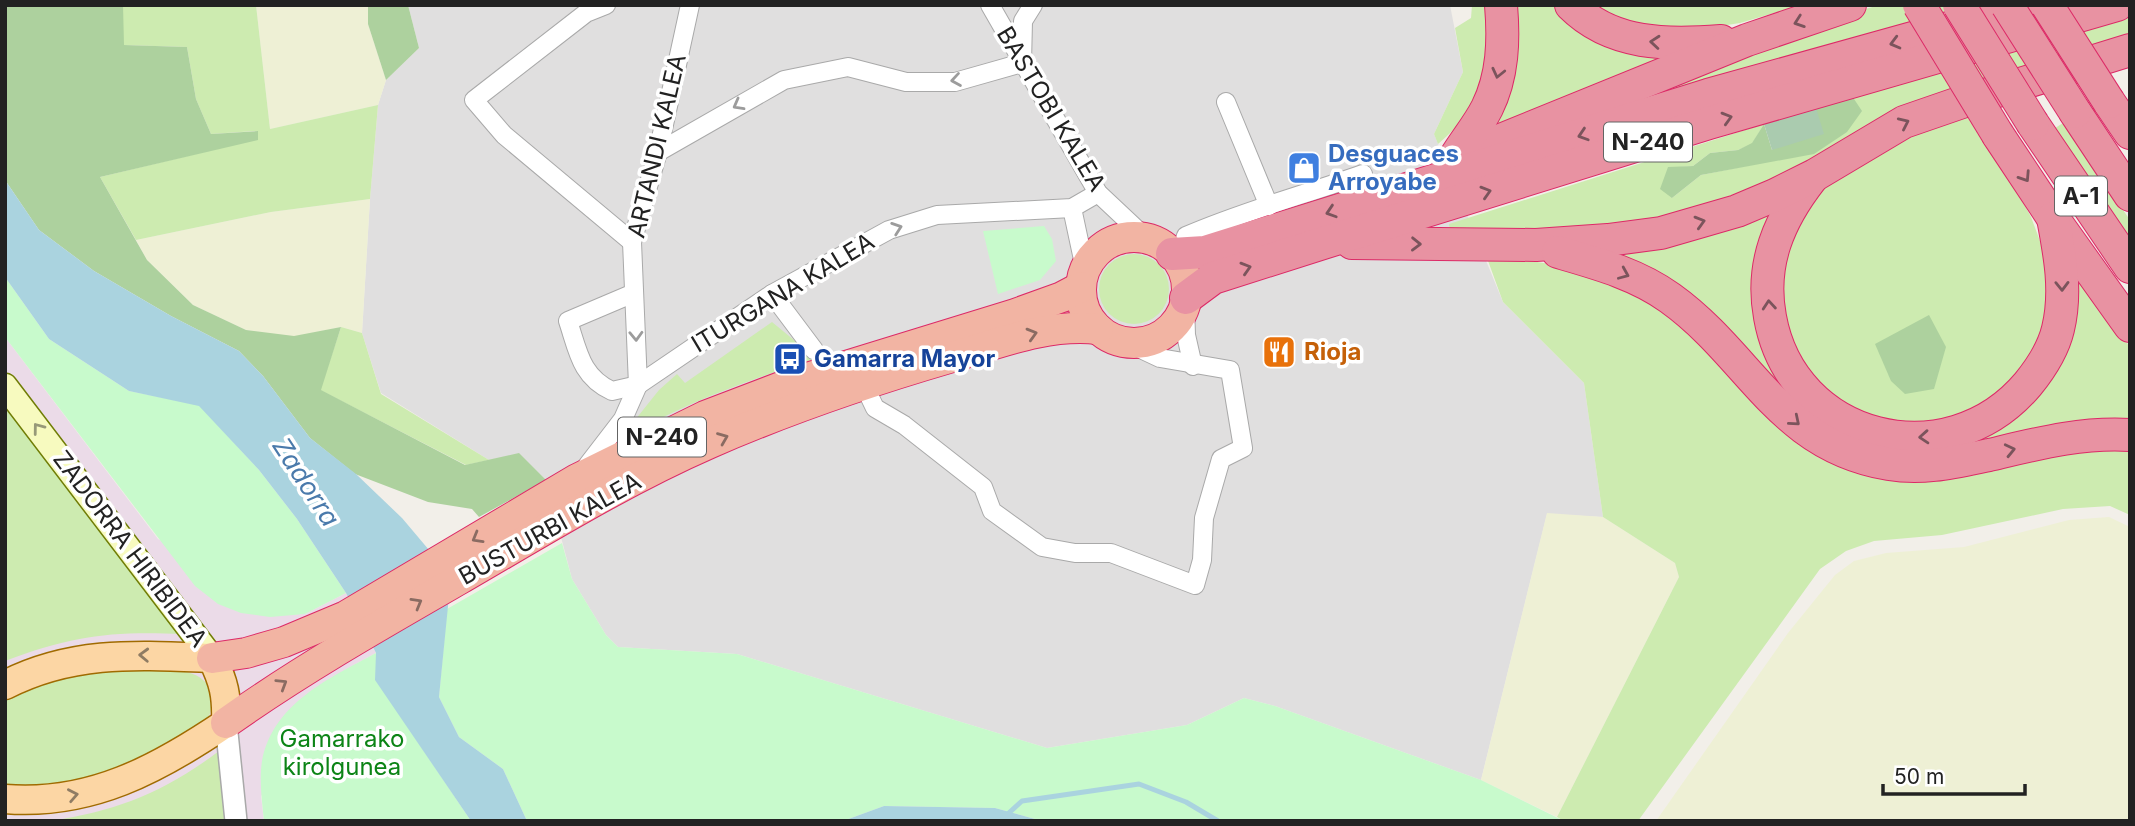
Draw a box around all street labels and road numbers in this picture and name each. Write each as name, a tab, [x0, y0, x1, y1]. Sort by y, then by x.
street label: BASTOBI KALEA	[991, 21, 1112, 196]
street label: ARTANDI KALEA	[621, 51, 692, 241]
road number: N-240	[1604, 122, 1692, 162]
road number: A-1	[2055, 176, 2107, 216]
street label: ITURGANA KALEA	[686, 227, 879, 359]
road number: N-240	[618, 418, 706, 457]
street label: ZADORRA HIRIBIDEA	[47, 445, 214, 653]
street label: BUSTURBI KALEA	[454, 466, 646, 591]

